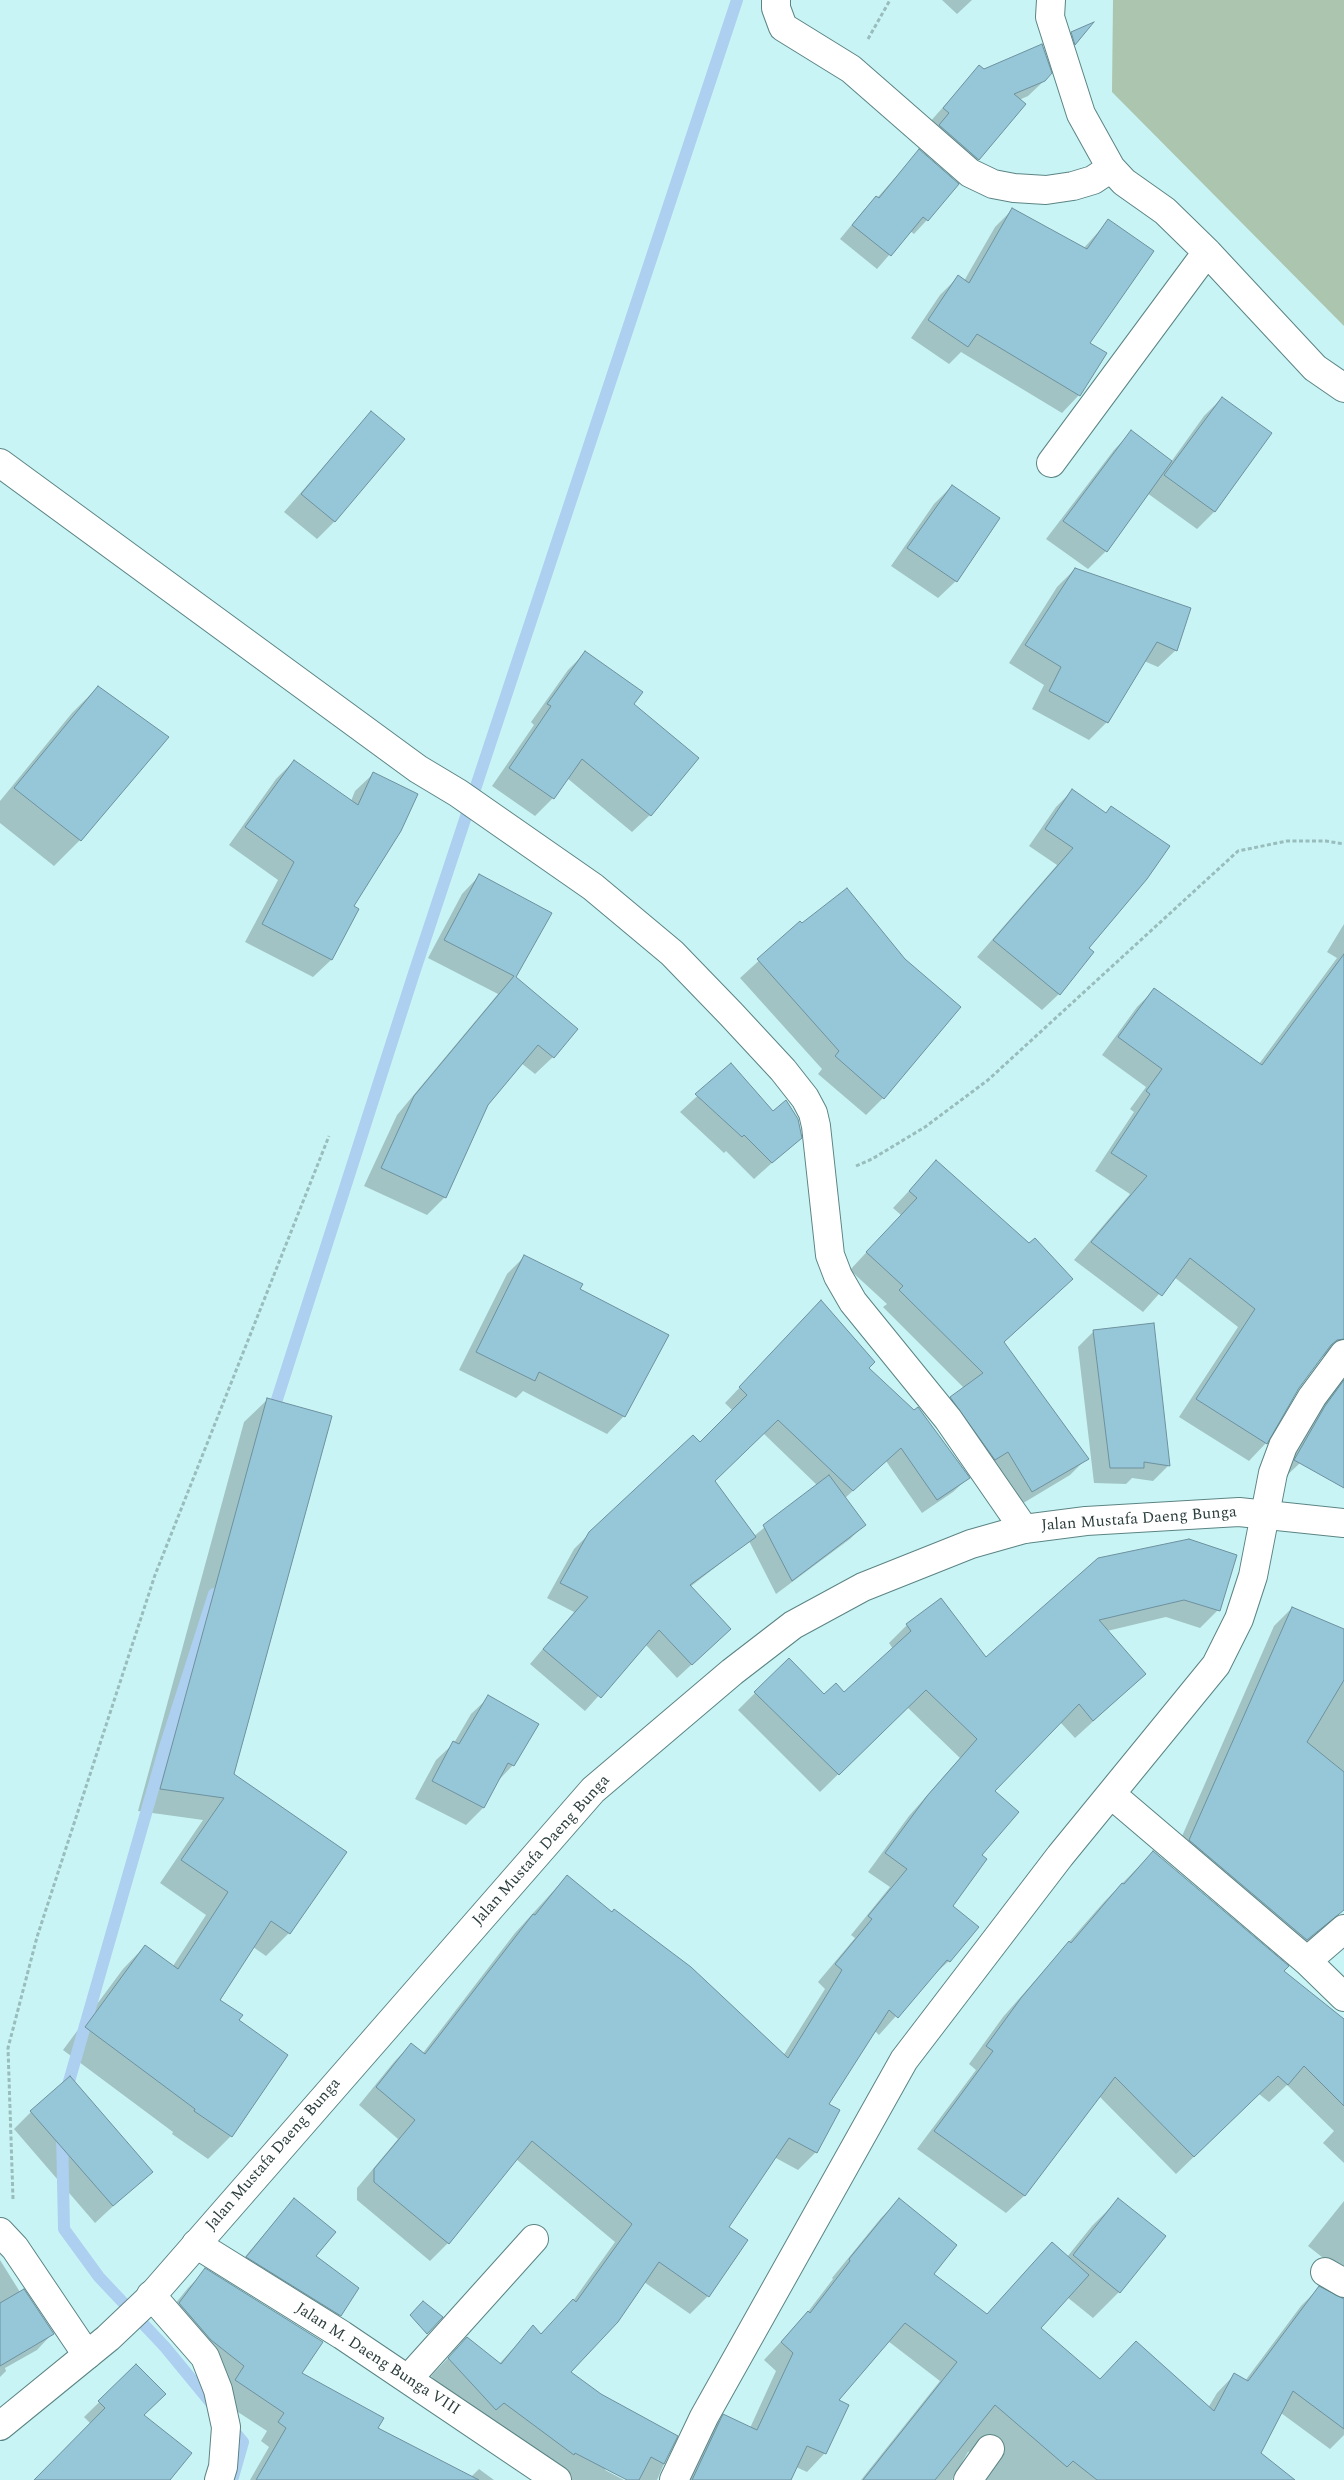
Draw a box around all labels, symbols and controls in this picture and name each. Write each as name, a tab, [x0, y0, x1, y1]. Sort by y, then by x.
street label: Jalan Mustafa Daeng Bunga	[1041, 1504, 1237, 1536]
street label: Jalan Mustafa Daeng Bunga	[469, 1772, 615, 1930]
street label: Jalan Mustafa Daeng Bunga	[202, 2075, 346, 2235]
street label: Jalan M. Daeng Bunga VIII	[291, 2300, 463, 2420]

